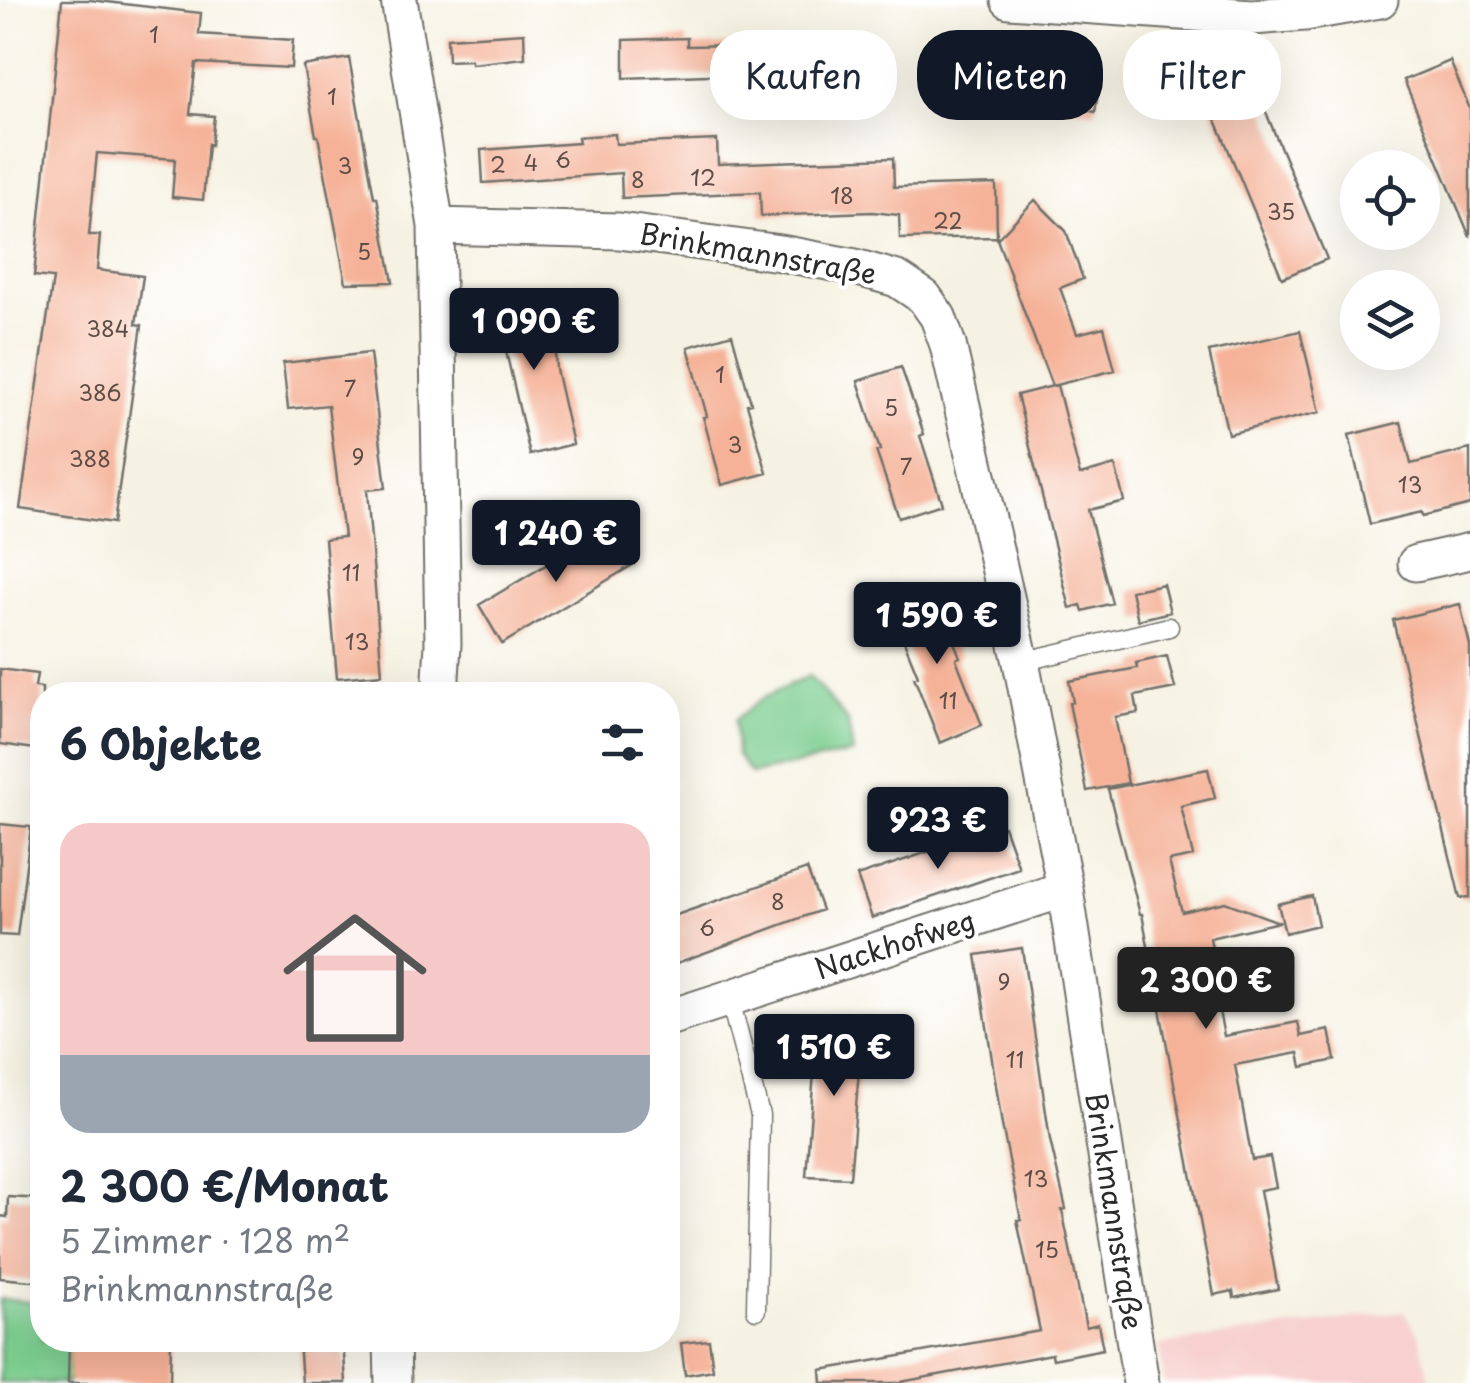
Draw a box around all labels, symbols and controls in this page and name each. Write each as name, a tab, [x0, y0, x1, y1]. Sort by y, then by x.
house number: 1	[149, 17, 159, 50]
chip: Kaufen	[710, 30, 897, 120]
chip: Mieten	[917, 30, 1103, 120]
chip: Filter	[1123, 30, 1281, 120]
house number: 1	[327, 79, 337, 112]
house number: 6	[555, 142, 571, 175]
house number: 4	[524, 145, 538, 178]
house number: 2	[490, 147, 506, 180]
house number: 3	[338, 148, 352, 181]
map controls	[1340, 150, 1440, 370]
button: locate	[1340, 150, 1440, 250]
house number: 12	[690, 160, 716, 193]
house number: 8	[631, 162, 645, 195]
house number: 18	[830, 178, 854, 211]
house number: 35	[1267, 194, 1295, 227]
house number: 22	[933, 203, 963, 236]
street label: Brinkmannstraße	[637, 211, 880, 294]
house number: 5	[357, 234, 371, 267]
button: layers	[1340, 270, 1440, 370]
pin: 1 090 €	[442, 288, 626, 373]
text: 1 090 €	[472, 296, 596, 344]
house number: 384	[87, 311, 129, 344]
house number: 1	[715, 357, 725, 390]
house number: 7	[344, 371, 356, 404]
house number: 386	[78, 375, 122, 408]
house number: 5	[884, 390, 898, 423]
house number: 3	[728, 427, 742, 460]
house number: 9	[352, 439, 364, 472]
house number: 388	[69, 441, 111, 474]
house number: 7	[900, 449, 912, 482]
house number: 13	[1398, 467, 1422, 500]
pin: 1 240 €	[464, 500, 648, 585]
text: 1 240 €	[494, 508, 618, 556]
house number: 11	[342, 555, 360, 588]
pin: 1 590 €	[845, 582, 1029, 667]
text: 1 590 €	[876, 590, 998, 638]
house number: 13	[345, 624, 369, 657]
house number: 11	[939, 683, 957, 716]
text: 6 Objekte	[60, 711, 262, 774]
icon: filters	[595, 715, 650, 770]
pin: 923 €	[868, 787, 1008, 872]
text: 923 €	[889, 795, 987, 843]
house number: 8	[771, 884, 785, 917]
icon: home	[265, 888, 445, 1068]
street label: Nackhofweg	[809, 897, 980, 990]
house number: 6	[699, 910, 715, 943]
pin: 2 300 €	[1114, 947, 1298, 1032]
text: 2 300 €	[1139, 955, 1273, 1003]
house number: 9	[998, 964, 1010, 997]
pin: 1 510 €	[742, 1014, 926, 1099]
text: 1 510 €	[776, 1022, 892, 1070]
house number: 11	[1006, 1042, 1024, 1075]
street label: Brinkmannstraße	[1076, 1089, 1155, 1332]
text: 2 300 €/Monat	[60, 1153, 389, 1216]
house number: 13	[1024, 1161, 1048, 1194]
text: 5 Zimmer · 128 m²	[60, 1216, 350, 1264]
house number: 15	[1035, 1232, 1059, 1265]
text: Brinkmannstraße	[60, 1264, 334, 1312]

